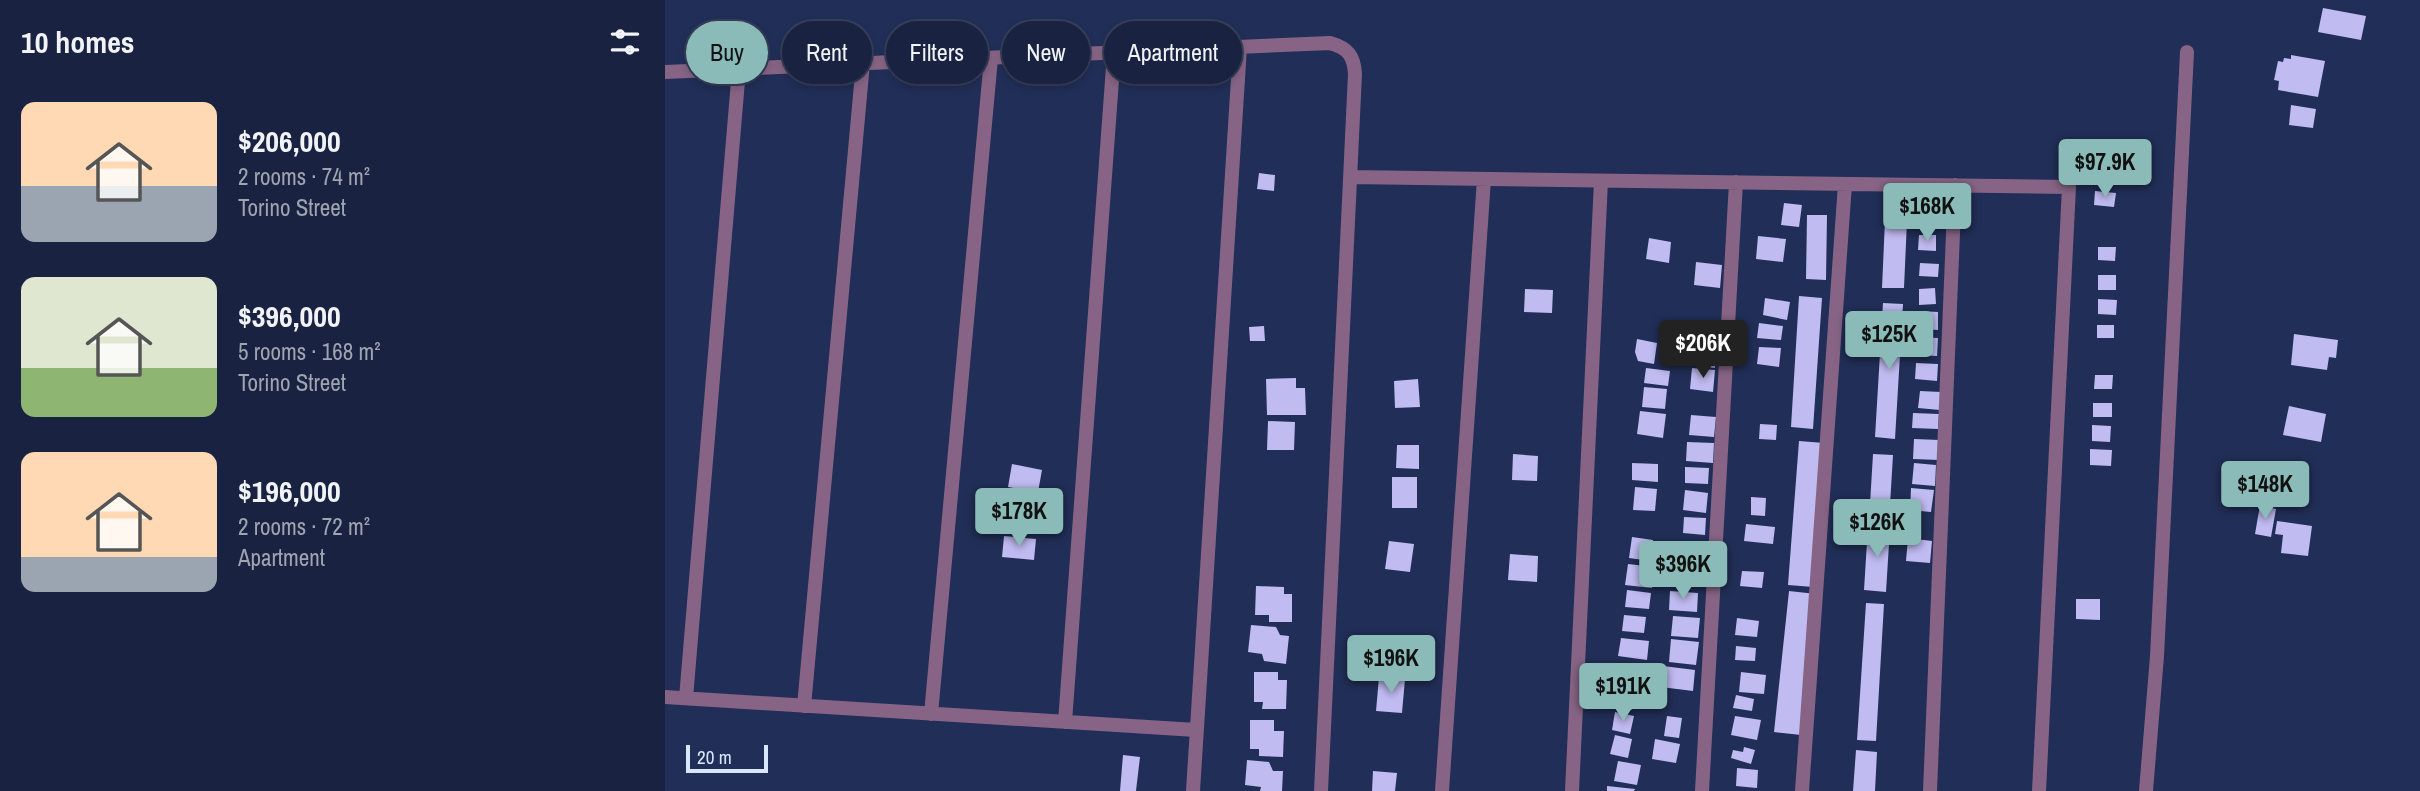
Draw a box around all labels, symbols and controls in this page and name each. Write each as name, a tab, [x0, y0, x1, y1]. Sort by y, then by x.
chip: Buy	[686, 21, 768, 84]
chip: Rent	[782, 21, 872, 84]
chip: Filters	[886, 21, 988, 84]
chip: New	[1002, 21, 1090, 84]
chip: Apartment	[1104, 21, 1242, 84]
text: 10 homes	[21, 22, 135, 62]
icon: filters	[606, 23, 644, 61]
text: $206,000	[238, 121, 341, 161]
icon: home	[77, 130, 161, 214]
pin: $97.9K	[2048, 140, 2162, 199]
text: $97.9K	[2075, 146, 2135, 177]
text: 2 rooms · 74 m²	[238, 161, 370, 192]
pin: $168K	[1878, 184, 1976, 243]
text: $168K	[1899, 190, 1955, 221]
text: Torino Street	[238, 192, 346, 223]
text: $396,000	[238, 296, 341, 336]
icon: home	[77, 305, 161, 389]
pin: $125K	[1840, 312, 1938, 371]
text: $125K	[1861, 318, 1917, 349]
pin: $206K	[1654, 320, 1752, 380]
text: $206K	[1675, 327, 1731, 358]
text: 5 rooms · 168 m²	[238, 336, 381, 367]
text: Torino Street	[238, 367, 346, 398]
pin: $148K	[2216, 462, 2314, 521]
text: $148K	[2237, 468, 2293, 499]
text: $196,000	[238, 471, 341, 511]
icon: home	[77, 480, 161, 564]
pin: $178K	[970, 489, 1068, 548]
text: $178K	[991, 495, 1047, 526]
pin: $126K	[1828, 500, 1926, 559]
text: $126K	[1849, 506, 1905, 537]
text: 2 rooms · 72 m²	[238, 511, 370, 542]
text: Apartment	[238, 542, 325, 573]
pin: $396K	[1634, 542, 1732, 601]
text: $396K	[1655, 548, 1711, 579]
pin: $196K	[1342, 636, 1440, 695]
text: $196K	[1363, 642, 1419, 673]
pin: $191K	[1574, 664, 1672, 723]
text: $191K	[1595, 670, 1651, 701]
scale bar	[686, 742, 768, 774]
text: 20 m	[697, 744, 732, 770]

